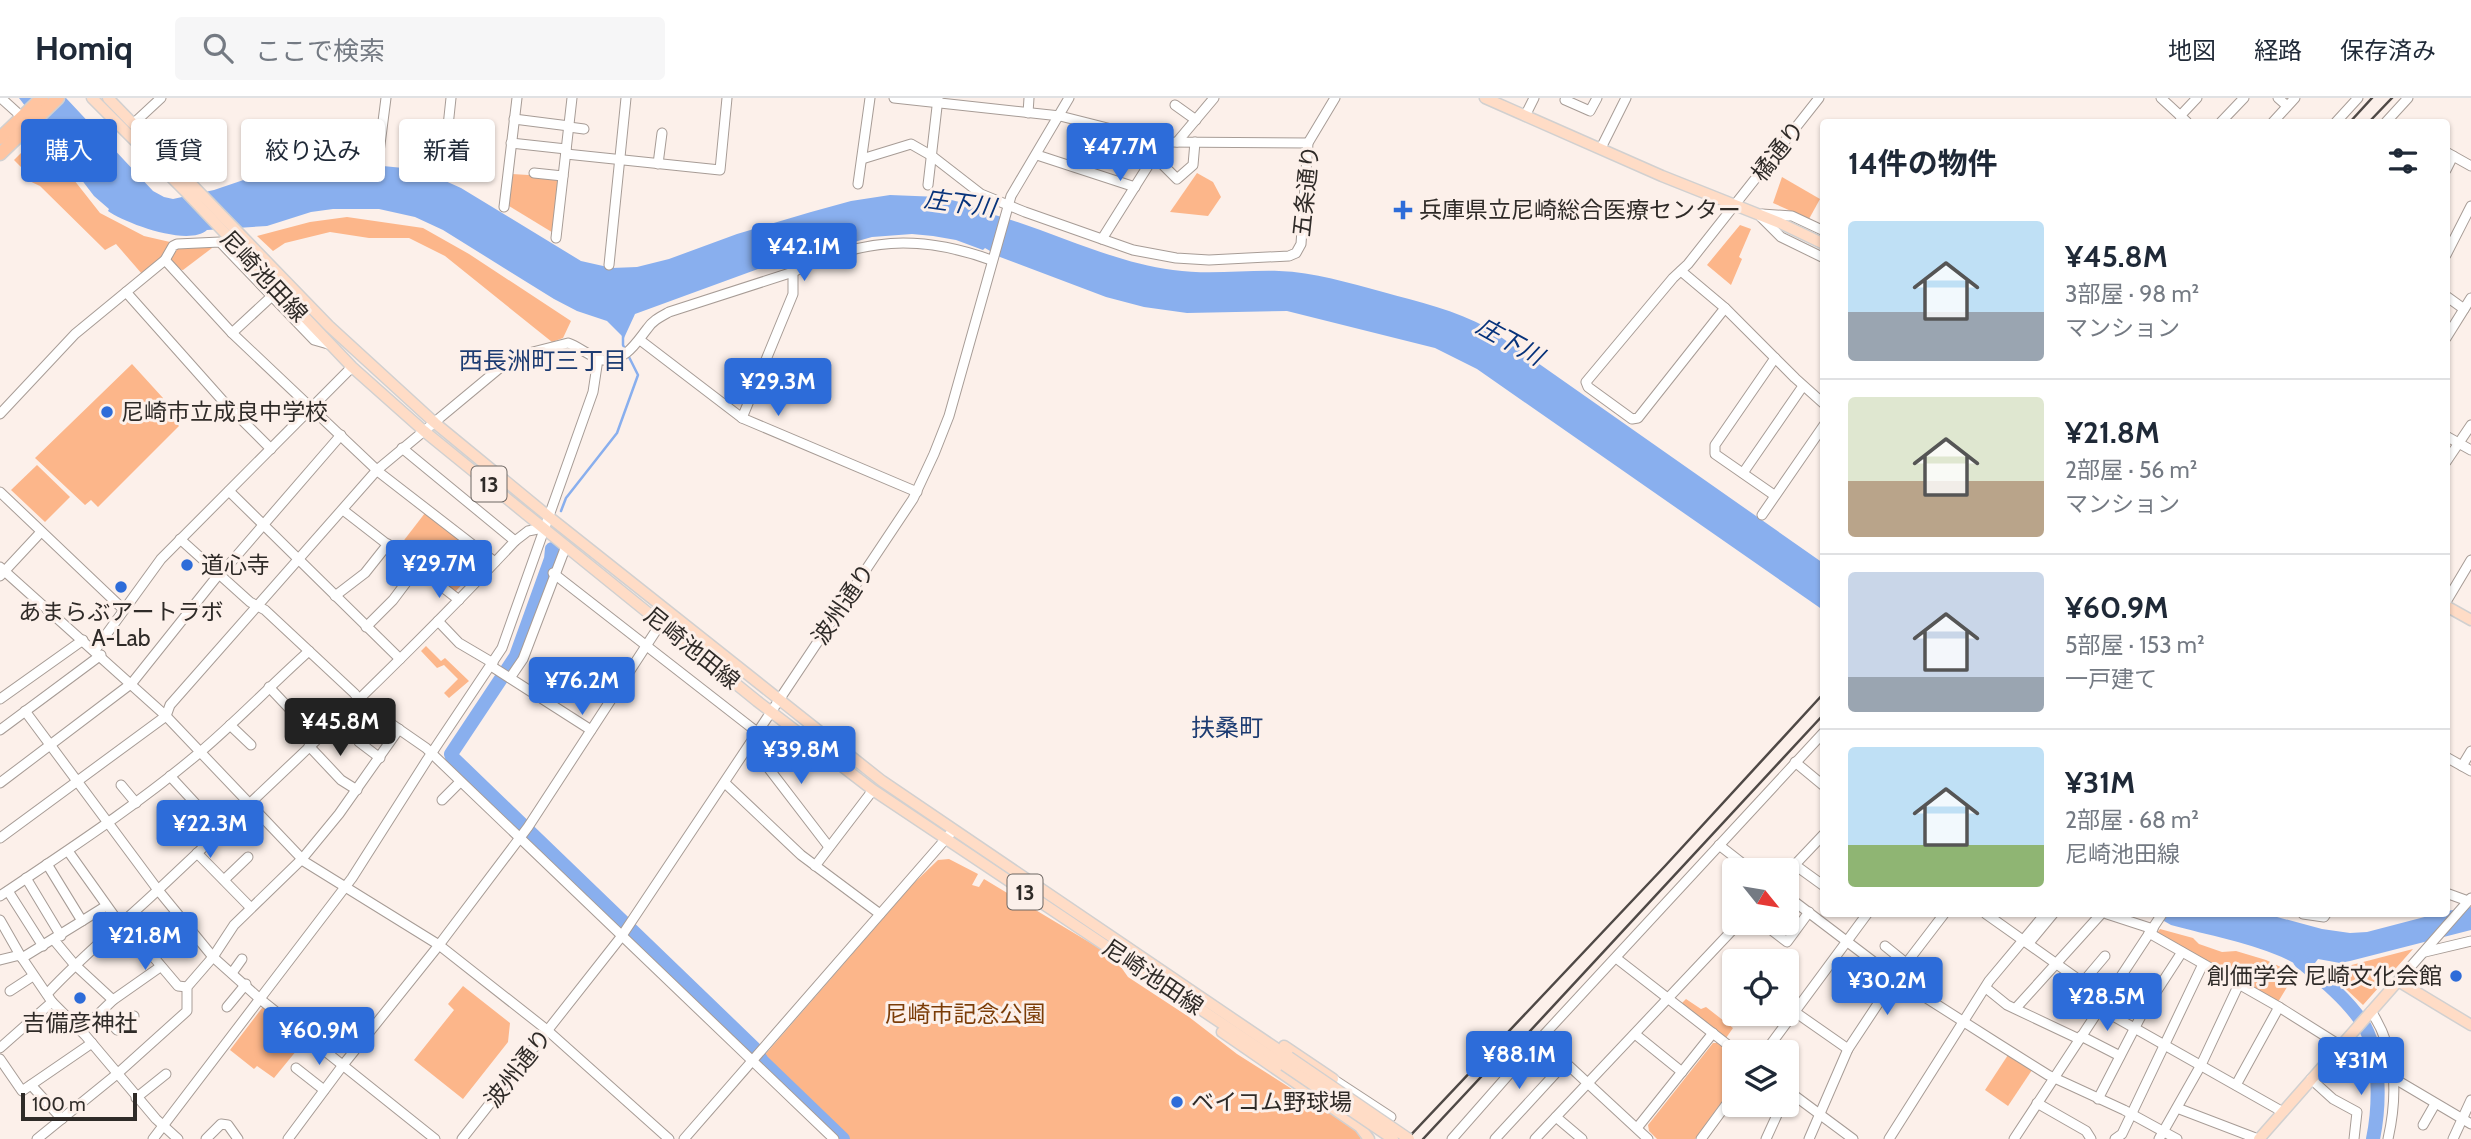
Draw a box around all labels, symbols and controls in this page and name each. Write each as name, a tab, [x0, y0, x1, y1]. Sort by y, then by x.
search box	[175, 17, 665, 80]
text: Homiq	[35, 28, 133, 68]
icon: search	[199, 29, 237, 67]
text: ここで検索	[255, 35, 385, 67]
text: 地図	[2168, 36, 2216, 65]
text: 経路	[2254, 36, 2302, 65]
text: 保存済み	[2340, 36, 2436, 65]
street label: 橘通り	[1746, 115, 1810, 187]
chip: 購入	[21, 119, 117, 182]
chip: 賃貸	[131, 119, 227, 182]
chip: 絞り込み	[241, 119, 385, 182]
chip: 新着	[399, 119, 495, 182]
pin: ¥47.7M	[1063, 123, 1177, 183]
text: ¥47.7M	[1083, 132, 1157, 160]
icon: filters	[2384, 142, 2422, 180]
street label: 五条通り	[1287, 144, 1325, 238]
text: 14件の物件	[1848, 145, 1998, 182]
water label: 庄下川	[922, 184, 1001, 223]
place label: 兵庫県立尼崎総合医療センター	[1419, 196, 1741, 224]
marker: 兵庫県立尼崎総合医療センター	[1393, 200, 1413, 220]
pin: ¥42.1M	[747, 223, 861, 283]
street label: 尼崎池田線	[215, 224, 313, 328]
text: ¥42.1M	[768, 232, 840, 260]
text: ¥45.8M	[2065, 238, 2168, 275]
icon: home	[1904, 249, 1988, 333]
text: 3部屋 · 98 m²	[2065, 280, 2199, 308]
water label: 庄下川	[1471, 311, 1551, 373]
text: マンション	[2065, 314, 2180, 342]
district label: 西長洲町三丁目	[459, 346, 627, 375]
pin: ¥29.3M	[721, 358, 835, 418]
text: ¥29.3M	[740, 367, 816, 395]
place label: 尼崎市立成良中学校	[121, 398, 328, 426]
marker: 尼崎市立成良中学校	[99, 404, 115, 420]
text: ¥21.8M	[2065, 414, 2160, 451]
icon: home	[1904, 425, 1988, 509]
text: 2部屋 · 56 m²	[2065, 456, 2197, 484]
road number: 13	[472, 466, 506, 502]
text: マンション	[2065, 490, 2180, 518]
pin: ¥29.7M	[382, 540, 496, 600]
text: ¥29.7M	[402, 549, 476, 577]
place label: 道心寺	[201, 551, 270, 579]
marker: 道心寺	[179, 557, 195, 573]
street label: 波州通り	[806, 558, 880, 650]
marker: あまらぶアートラボ A-Lab	[113, 579, 129, 595]
text: ¥60.9M	[2065, 589, 2169, 626]
place label: あまらぶアートラボ A-Lab	[18, 598, 224, 652]
icon: home	[1904, 600, 1988, 684]
street label: 尼崎池田線	[639, 601, 745, 695]
text: 5部屋 · 153 m²	[2065, 631, 2205, 659]
pin: ¥76.2M	[525, 658, 639, 717]
text: 一戸建て	[2065, 665, 2157, 693]
text: ¥76.2M	[545, 666, 619, 694]
pin: ¥45.8M	[283, 698, 397, 758]
text: ¥45.8M	[301, 707, 379, 735]
district label: 扶桑町	[1191, 713, 1263, 742]
pin: ¥39.8M	[744, 726, 858, 786]
text: ¥39.8M	[763, 735, 839, 763]
text: ¥31M	[2065, 764, 2135, 801]
icon: home	[1904, 775, 1988, 859]
pin: ¥22.3M	[153, 800, 267, 860]
text: 2部屋 · 68 m²	[2065, 806, 2199, 834]
text: ¥22.3M	[173, 809, 247, 837]
text: 尼崎池田線	[2065, 840, 2180, 868]
north arrow	[1722, 858, 1799, 934]
map controls	[1722, 858, 1799, 1117]
road number: 13	[1007, 874, 1042, 910]
pin: ¥21.8M	[88, 912, 202, 972]
text: ¥21.8M	[109, 921, 181, 949]
street label: 尼崎池田線	[1098, 933, 1208, 1021]
button: locate	[1722, 949, 1799, 1026]
pin: ¥30.2M	[1830, 958, 1944, 1017]
place label: 創価学会 尼崎文化会館	[2207, 962, 2442, 990]
text: ¥30.2M	[1848, 966, 1926, 994]
marker: 創価学会 尼崎文化会館	[2448, 968, 2464, 984]
pin: ¥28.5M	[2050, 974, 2164, 1033]
text: ¥28.5M	[2069, 982, 2145, 1010]
marker: 吉備彦神社	[72, 990, 88, 1006]
park label: 尼崎市記念公園	[885, 1000, 1046, 1028]
pin: ¥60.9M	[262, 1007, 376, 1067]
place label: 吉備彦神社	[23, 1009, 138, 1037]
text: ¥60.9M	[279, 1016, 359, 1044]
street label: 波州通り	[479, 1023, 557, 1113]
pin: ¥88.1M	[1462, 1032, 1576, 1091]
pin: ¥31M	[2320, 1038, 2402, 1097]
text: ¥88.1M	[1482, 1040, 1556, 1068]
button: layers	[1722, 1040, 1799, 1117]
text: ¥31M	[2334, 1046, 2388, 1074]
place label: ベイコム野球場	[1191, 1088, 1352, 1116]
scale bar	[21, 1090, 136, 1122]
text: 100 m	[32, 1093, 86, 1116]
marker: ベイコム野球場	[1169, 1094, 1185, 1110]

